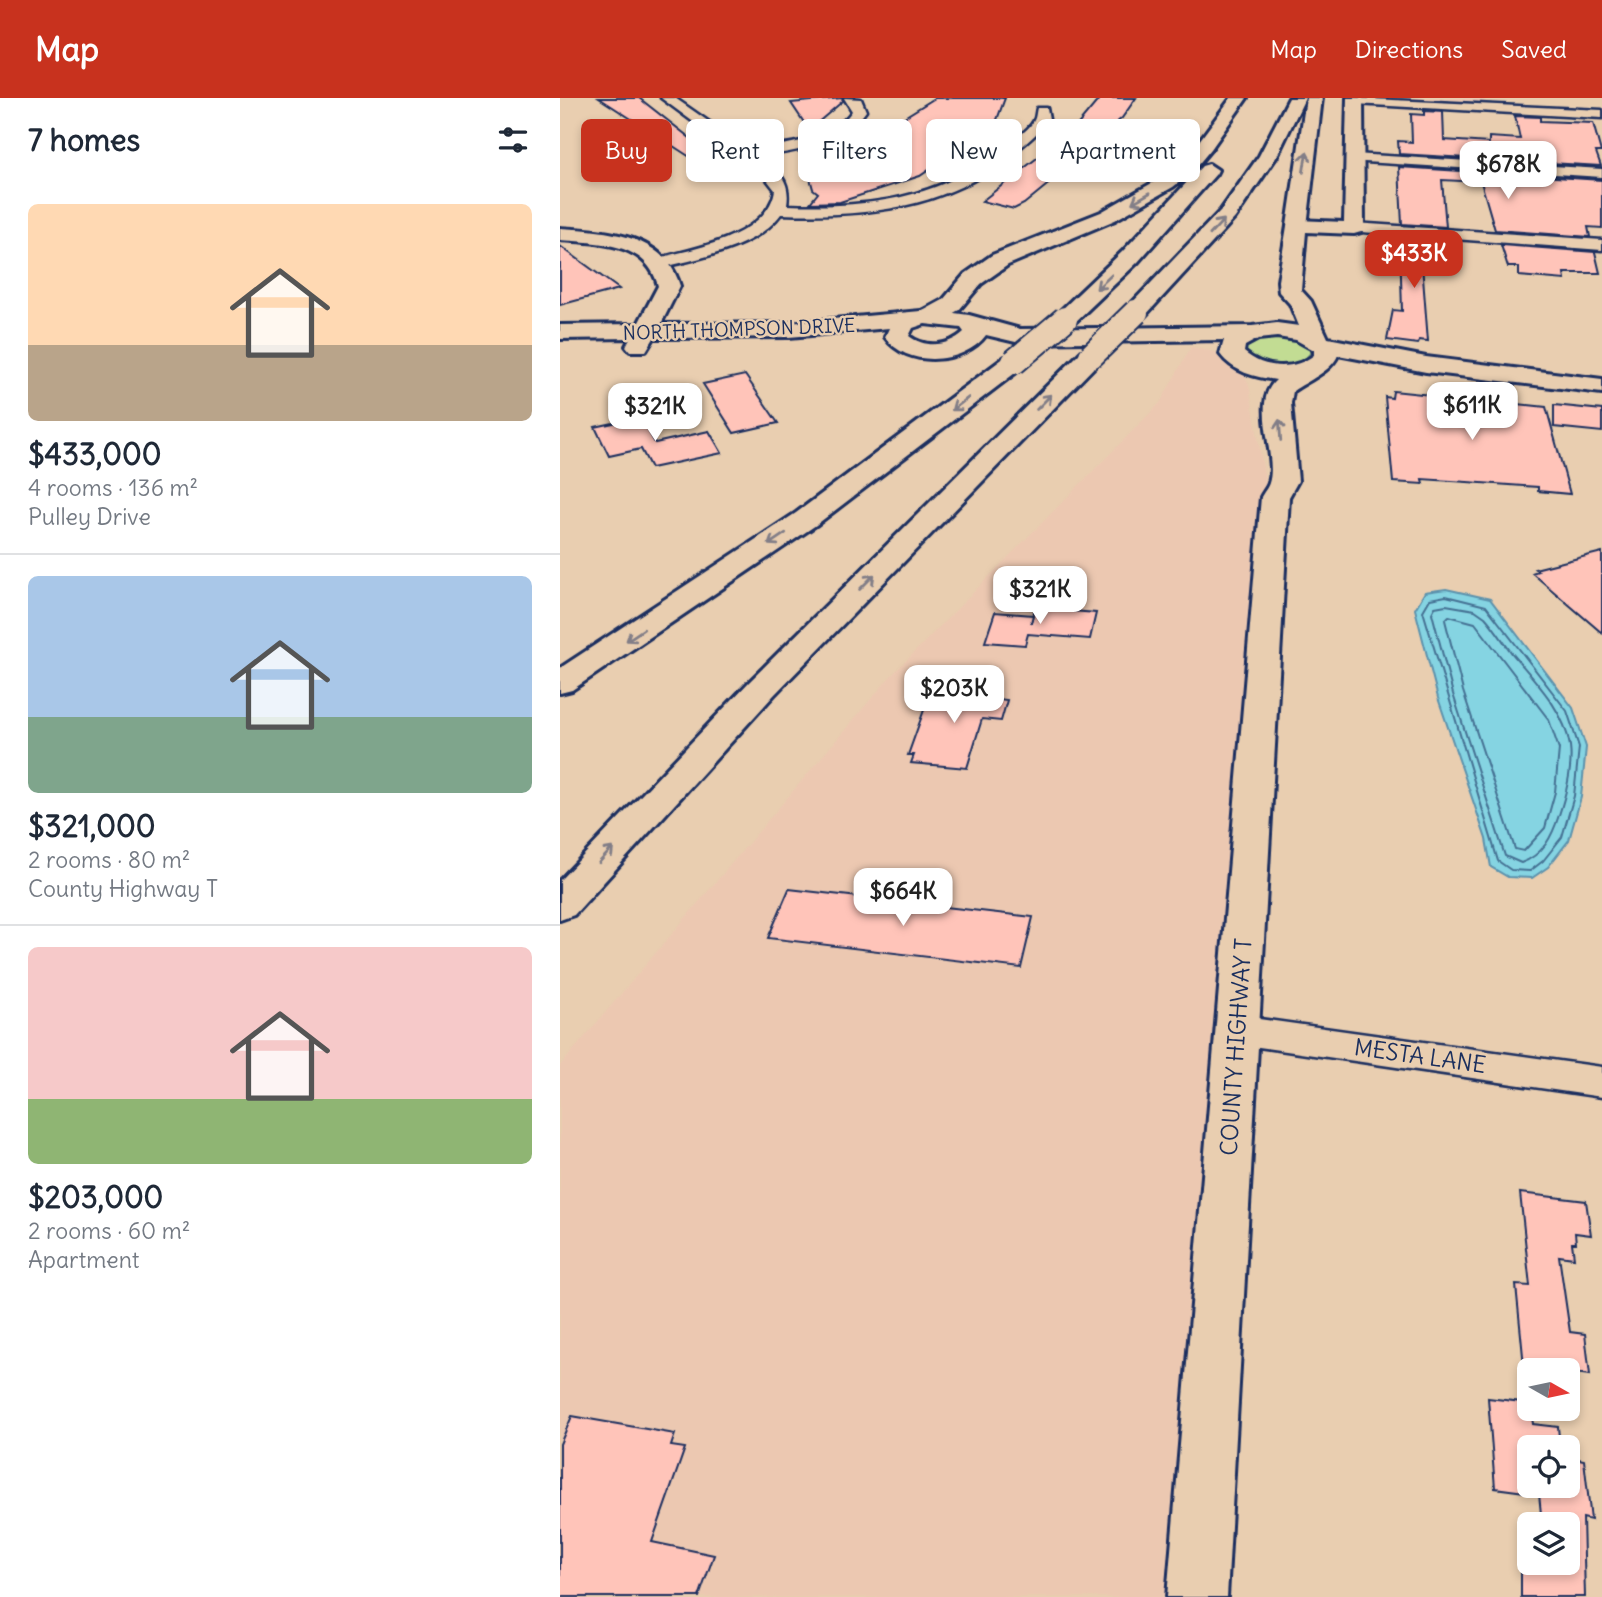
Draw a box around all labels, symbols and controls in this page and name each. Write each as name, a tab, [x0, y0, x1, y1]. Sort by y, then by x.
text: Map	[35, 28, 99, 70]
text: Map	[1270, 34, 1317, 64]
text: Directions	[1355, 34, 1463, 64]
text: Saved	[1501, 34, 1567, 64]
chip: Buy	[581, 119, 672, 182]
chip: Rent	[686, 119, 784, 182]
chip: Filters	[798, 119, 912, 182]
chip: New	[926, 119, 1022, 182]
chip: Apartment	[1036, 119, 1200, 182]
text: 7 homes	[28, 121, 140, 159]
icon: filters	[494, 121, 532, 159]
pin: $678K	[1459, 141, 1557, 201]
text: $678K	[1476, 149, 1540, 178]
one-way arrow	[1299, 151, 1312, 174]
one-way arrow	[1131, 191, 1151, 205]
one-way arrow	[1208, 219, 1225, 236]
pin: $433K	[1365, 230, 1463, 290]
text: $433K	[1381, 238, 1447, 267]
icon: home	[217, 250, 343, 376]
one-way arrow	[1096, 273, 1113, 290]
street label: NORTH THOMPSON DRIVE	[622, 313, 856, 345]
pin: $611K	[1423, 382, 1521, 442]
pin: $321K	[606, 384, 704, 443]
text: $611K	[1443, 390, 1501, 419]
text: $321K	[624, 391, 686, 420]
one-way arrow	[1035, 394, 1052, 411]
one-way arrow	[951, 397, 969, 412]
one-way arrow	[1273, 420, 1286, 442]
text: $433,000	[28, 435, 162, 473]
text: 4 rooms · 136 m²	[28, 473, 198, 502]
text: Pulley Drive	[28, 502, 151, 531]
one-way arrow	[767, 532, 787, 546]
pin: $321K	[991, 566, 1089, 626]
one-way arrow	[859, 573, 876, 590]
text: $321K	[1009, 574, 1071, 603]
icon: home	[217, 622, 343, 748]
one-way arrow	[626, 627, 645, 642]
pin: $203K	[905, 666, 1003, 725]
text: $203K	[920, 673, 988, 702]
text: $321,000	[28, 807, 156, 845]
text: 2 rooms · 80 m²	[28, 845, 190, 874]
one-way arrow	[598, 847, 615, 864]
pin: $664K	[854, 868, 952, 928]
text: County Highway T	[28, 874, 218, 903]
text: $664K	[870, 876, 936, 905]
street label: COUNTY HIGHWAY T	[1213, 937, 1258, 1157]
icon: home	[217, 993, 343, 1119]
street label: MESTA LANE	[1352, 1032, 1488, 1079]
text: $203,000	[28, 1178, 163, 1216]
text: 2 rooms · 60 m²	[28, 1216, 190, 1245]
text: Apartment	[28, 1245, 140, 1274]
north arrow	[1517, 1358, 1580, 1421]
map controls	[1517, 1358, 1580, 1575]
button: locate	[1517, 1435, 1580, 1498]
button: layers	[1517, 1512, 1580, 1575]

